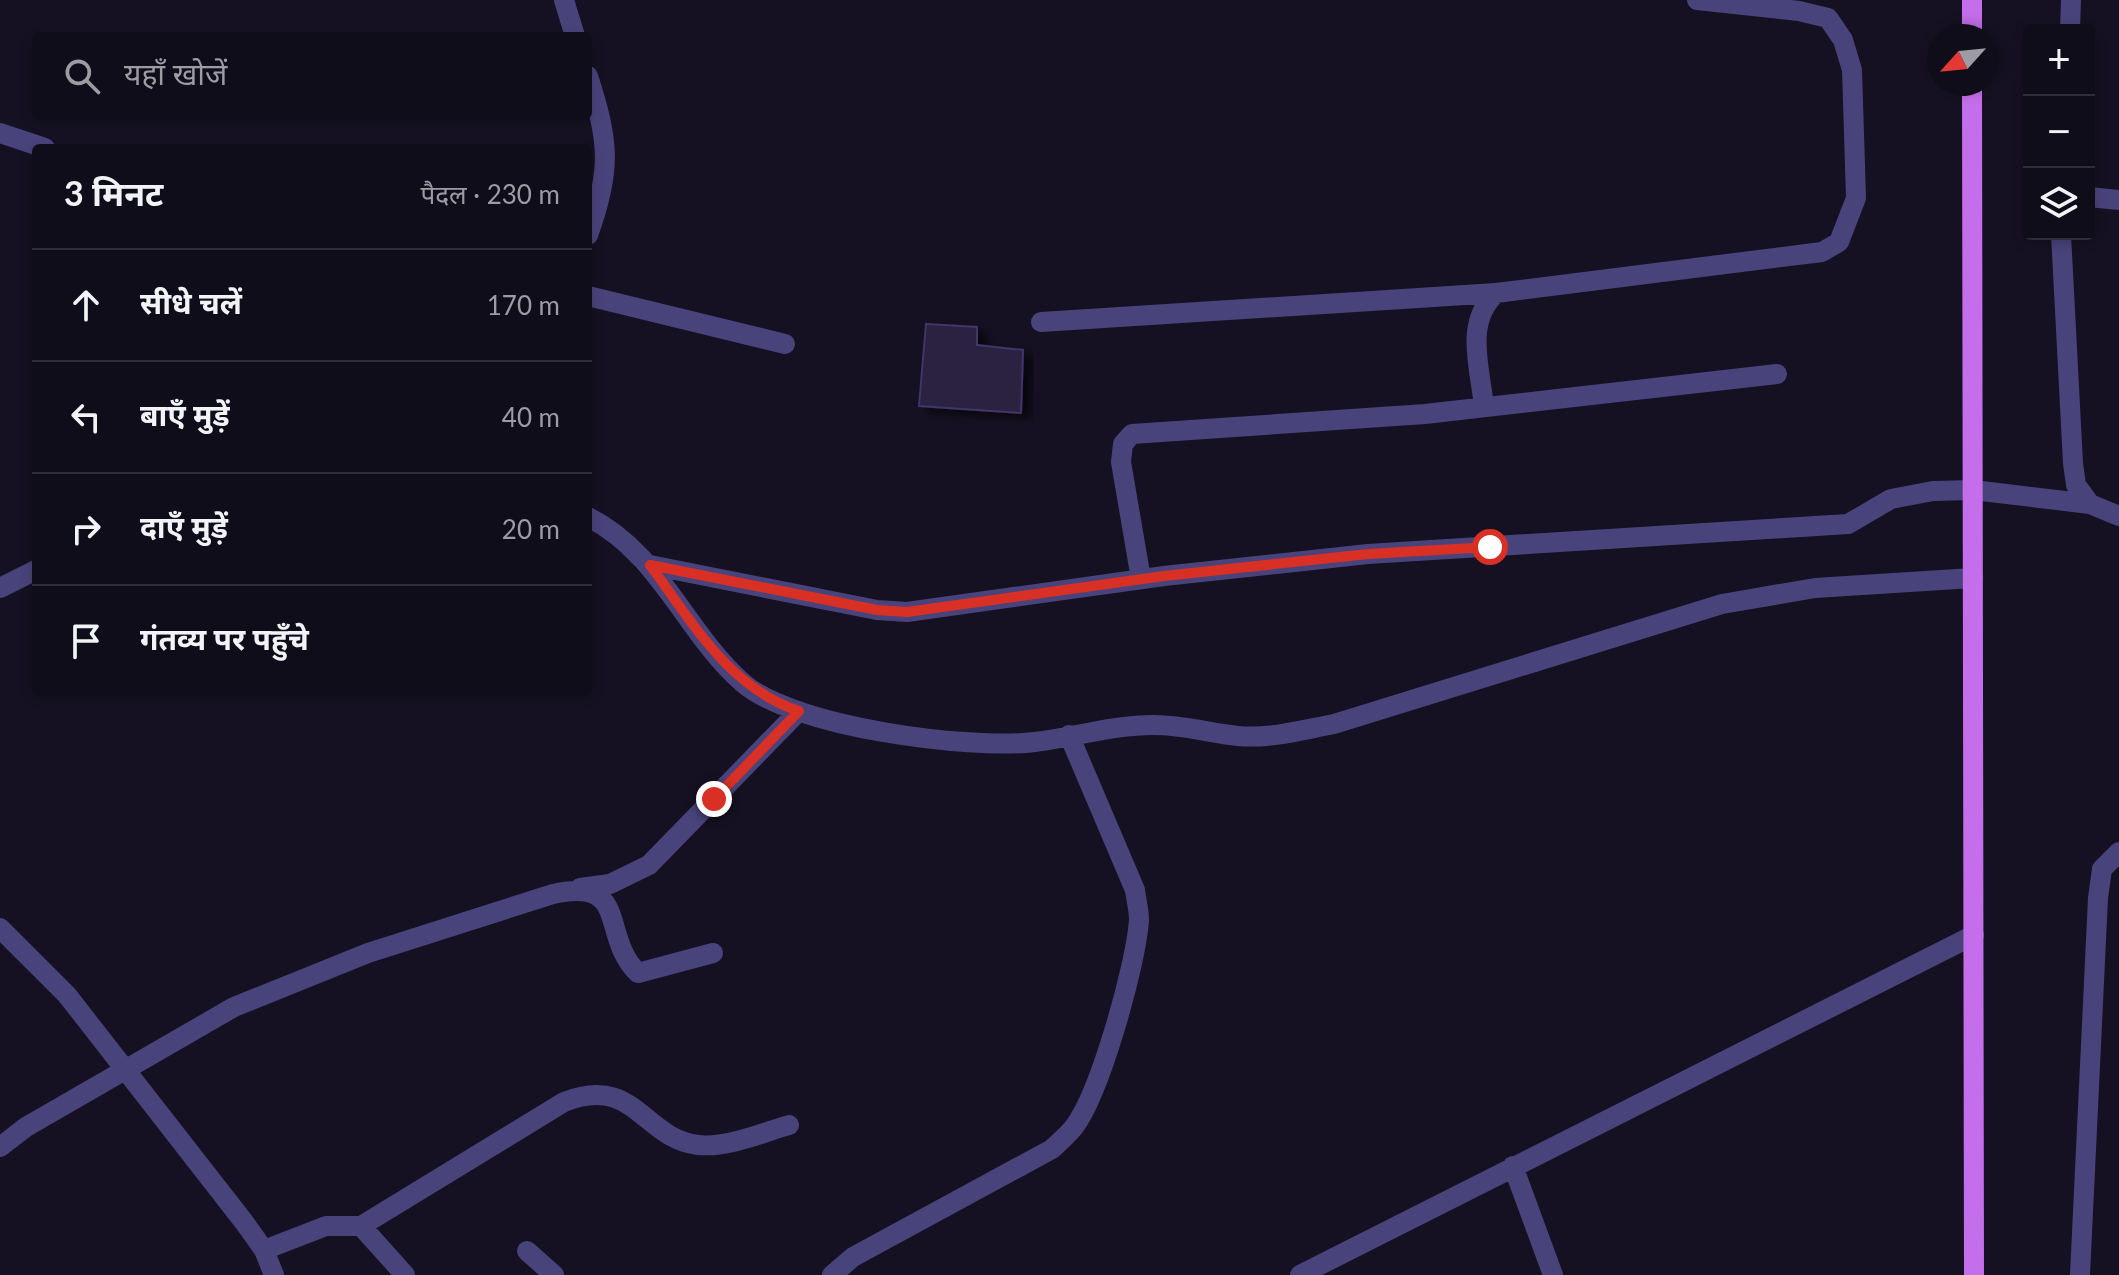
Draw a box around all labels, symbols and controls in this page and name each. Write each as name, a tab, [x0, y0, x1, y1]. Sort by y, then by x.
north arrow	[1927, 24, 1999, 96]
map controls	[2023, 24, 2095, 240]
button: +	[2023, 24, 2095, 96]
search box	[32, 32, 592, 120]
icon: search	[60, 54, 104, 98]
text: यहाँ खोजें	[124, 55, 227, 91]
button: −	[2023, 96, 2095, 168]
button: layers	[2023, 168, 2095, 240]
text: 3 मिनट	[64, 172, 163, 213]
text: पैदल · 230 m	[420, 178, 560, 210]
icon: ahead	[64, 283, 108, 327]
text: सीधे चलें	[140, 284, 242, 320]
text: 170 m	[487, 289, 560, 321]
icon: left	[64, 395, 108, 439]
text: बाएँ मुड़ें	[140, 396, 230, 432]
text: 40 m	[502, 401, 560, 433]
icon: right	[64, 507, 108, 551]
text: दाएँ मुड़ें	[140, 508, 228, 544]
text: 20 m	[502, 513, 560, 545]
route start	[1472, 529, 1508, 565]
icon: arrive	[64, 619, 108, 663]
text: गंतव्य पर पहुँचे	[140, 620, 309, 656]
route end	[696, 781, 732, 817]

